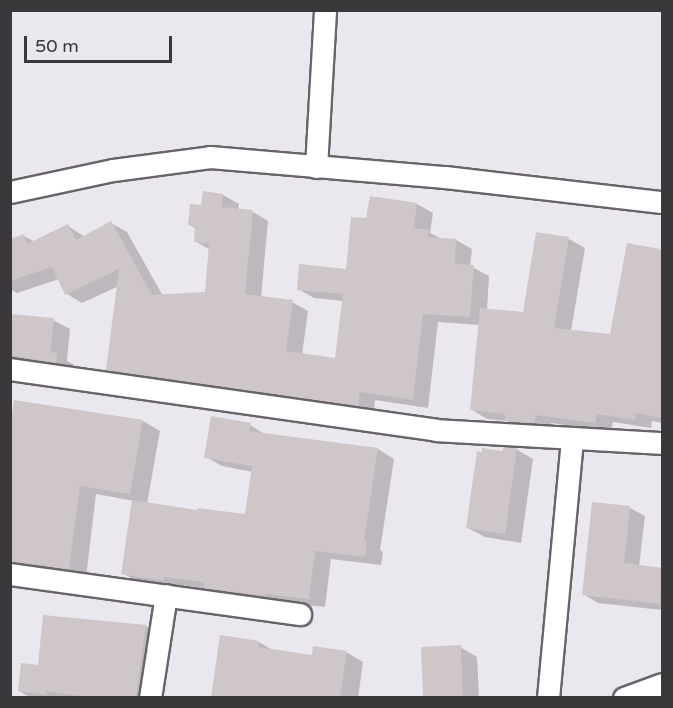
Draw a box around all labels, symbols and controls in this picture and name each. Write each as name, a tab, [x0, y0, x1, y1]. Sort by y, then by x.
scale bar	[27, 24, 176, 62]
text: 50 m	[35, 35, 79, 57]

